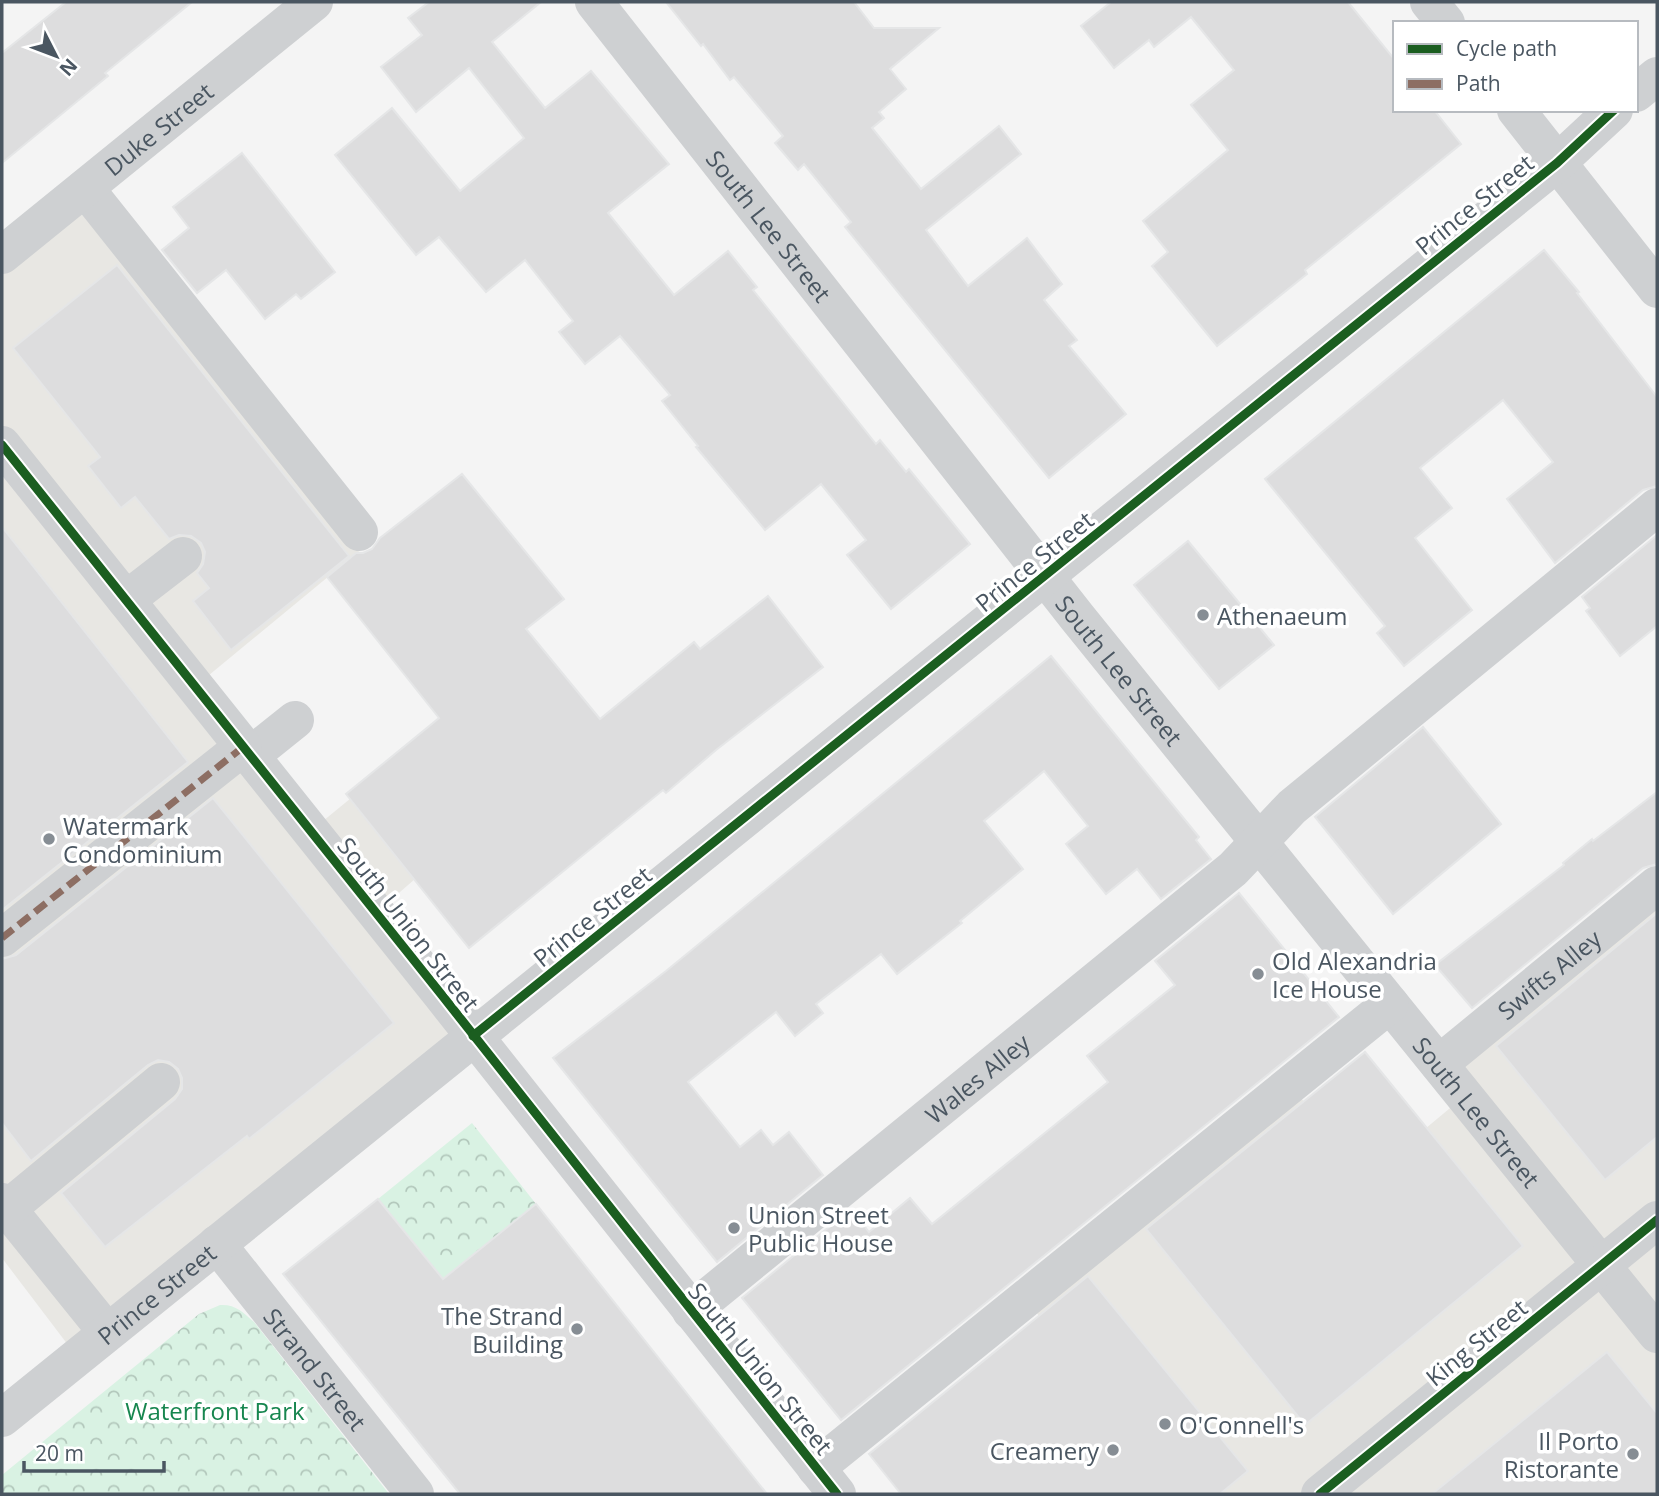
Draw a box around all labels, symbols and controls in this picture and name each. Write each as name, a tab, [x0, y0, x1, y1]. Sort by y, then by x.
north arrow	[21, 21, 91, 91]
legend	[1393, 21, 1638, 112]
text: Cycle path	[1456, 34, 1557, 62]
text: N	[54, 53, 83, 82]
text: Path	[1456, 69, 1501, 97]
street label: Duke Street	[97, 74, 220, 183]
street label: South Lee Street	[699, 143, 839, 308]
street label: Prince Street	[1408, 146, 1540, 262]
street label: Prince Street	[968, 503, 1100, 619]
street label: South Lee Street	[1049, 588, 1191, 752]
place label: Athenaeum	[1217, 599, 1347, 632]
marker: Athenaeum	[1195, 607, 1211, 623]
place label: Watermark Condominium	[63, 809, 222, 870]
street label: South Union Street	[331, 830, 487, 1018]
marker: Watermark Condominium	[41, 831, 57, 847]
street label: Prince Street	[526, 858, 658, 974]
street label: Swifts Alley	[1490, 921, 1608, 1026]
place label: Old Alexandria Ice House	[1272, 944, 1437, 1005]
marker: Old Alexandria Ice House	[1250, 966, 1266, 982]
street label: Wales Alley	[918, 1025, 1037, 1130]
street label: South Lee Street	[1406, 1029, 1548, 1194]
place label: Union Street Public House	[748, 1198, 893, 1259]
marker: Union Street Public House	[726, 1220, 742, 1236]
street label: Prince Street	[90, 1236, 222, 1351]
street label: South Union Street	[681, 1275, 841, 1461]
street label: King Street	[1418, 1291, 1534, 1393]
place label: The Strand Building	[441, 1299, 563, 1360]
street label: Strand Street	[257, 1301, 374, 1437]
marker: The Strand Building	[569, 1321, 585, 1337]
park label: Waterfront Park	[125, 1394, 305, 1427]
place label: O'Connell's	[1179, 1408, 1304, 1441]
marker: O'Connell's	[1157, 1416, 1173, 1432]
place label: Il Porto Ristorante	[1504, 1424, 1619, 1485]
scale bar	[24, 1430, 164, 1474]
place label: Creamery	[990, 1434, 1100, 1467]
text: 20 m	[35, 1439, 84, 1467]
marker: Creamery	[1105, 1442, 1121, 1458]
marker: Il Porto Ristorante	[1625, 1446, 1641, 1462]

